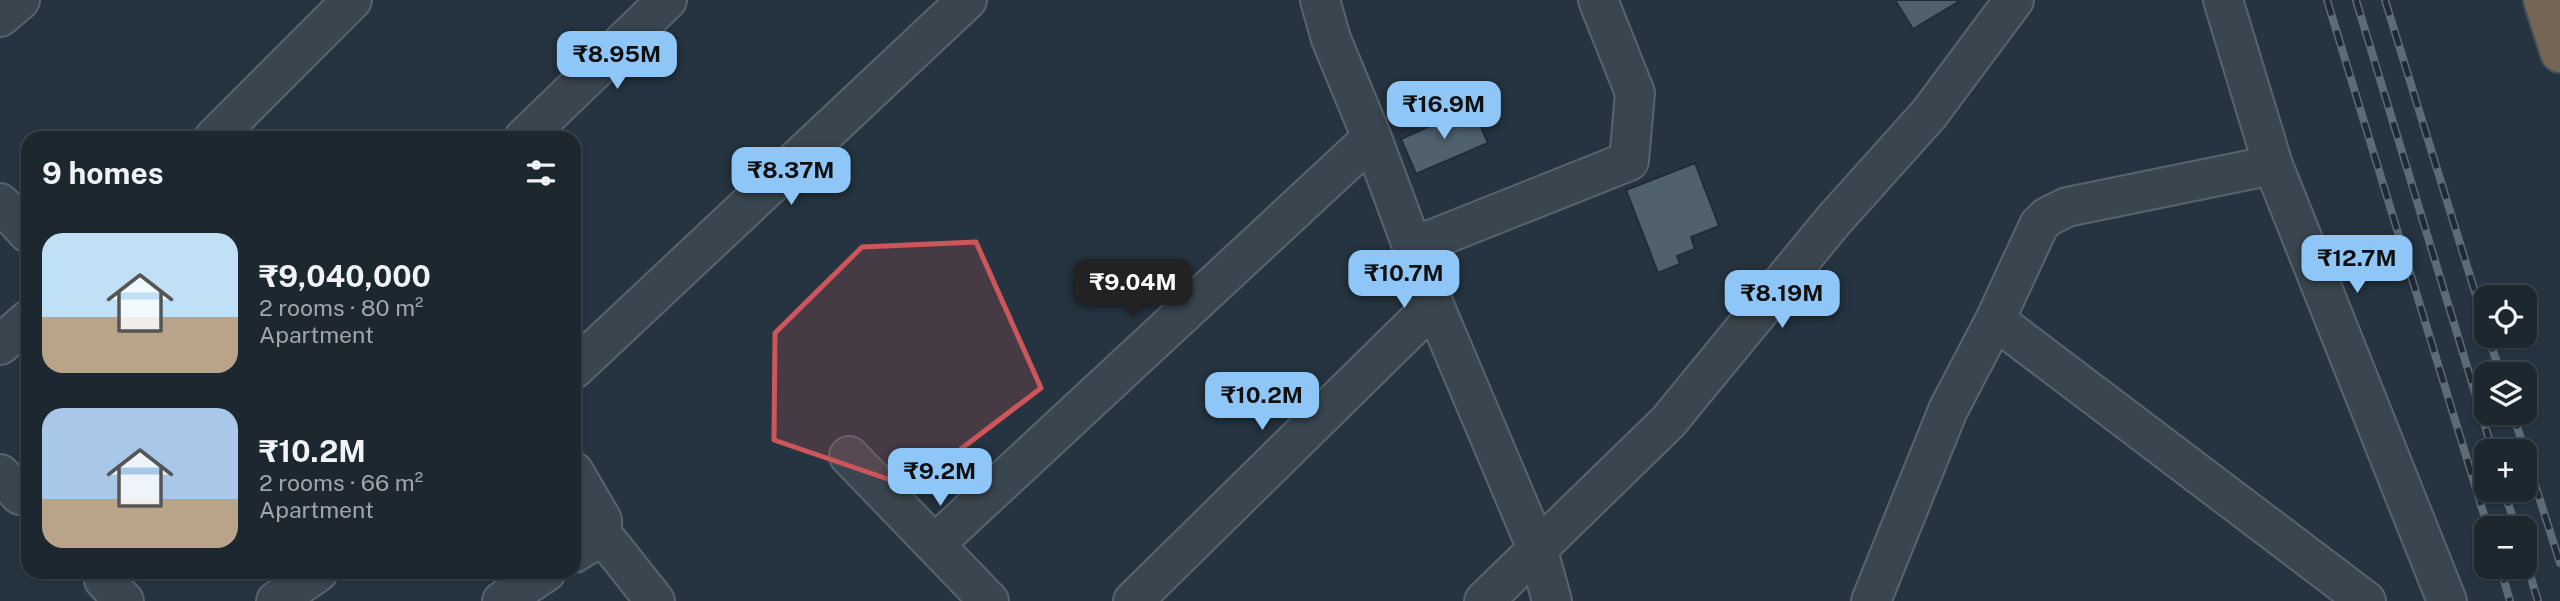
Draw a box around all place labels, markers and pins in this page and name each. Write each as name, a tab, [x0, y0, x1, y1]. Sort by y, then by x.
pin: ₹8.95M	[560, 32, 674, 91]
pin: ₹16.9M	[1387, 82, 1501, 141]
pin: ₹8.37M	[734, 148, 848, 207]
pin: ₹12.7M	[2300, 236, 2414, 295]
pin: ₹10.7M	[1347, 250, 1461, 310]
pin: ₹9.04M	[1076, 260, 1190, 319]
pin: ₹8.19M	[1725, 270, 1839, 330]
pin: ₹10.2M	[1205, 372, 1319, 432]
pin: ₹9.2M	[891, 448, 989, 508]

